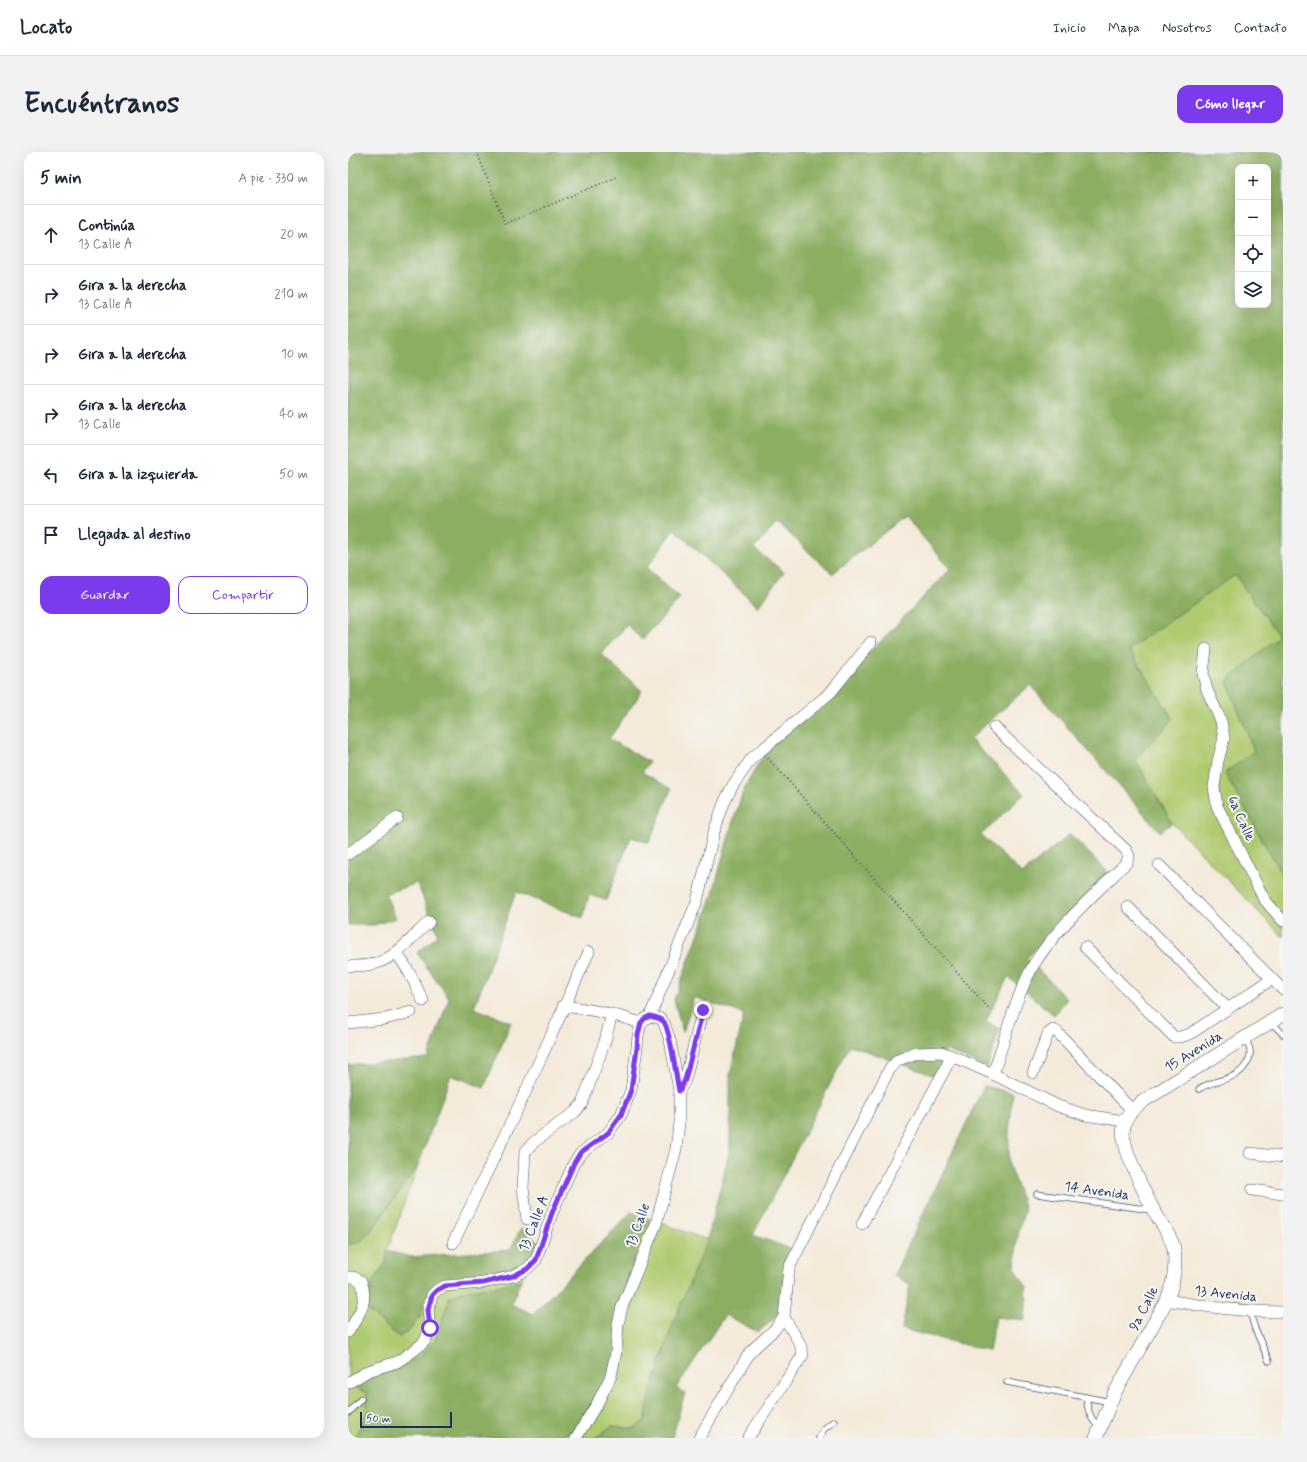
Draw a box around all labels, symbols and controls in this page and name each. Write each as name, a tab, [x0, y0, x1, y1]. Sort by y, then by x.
text: Locato	[20, 15, 72, 40]
text: Inicio	[1053, 19, 1086, 37]
text: Mapa	[1108, 19, 1140, 37]
text: Nosotros	[1162, 19, 1212, 37]
text: Contacto	[1234, 19, 1287, 37]
button: Cómo llegar	[1177, 85, 1283, 123]
text: Encuéntranos	[24, 86, 180, 123]
map controls	[1235, 164, 1271, 308]
button: +	[1235, 164, 1271, 200]
text: 5 min	[40, 167, 82, 189]
text: A pie · 330 m	[239, 170, 308, 187]
button: −	[1235, 200, 1271, 236]
text: Continúa	[78, 216, 135, 236]
icon: ahead	[40, 224, 62, 246]
text: 20 m	[280, 226, 308, 243]
text: 13 Calle A	[78, 236, 133, 253]
button: locate	[1235, 236, 1271, 272]
button: layers	[1235, 272, 1271, 308]
text: Gira a la derecha	[78, 276, 187, 296]
icon: right	[40, 284, 62, 306]
text: 210 m	[274, 286, 308, 303]
text: 13 Calle A	[78, 296, 133, 313]
icon: right	[40, 344, 62, 366]
text: Gira a la derecha	[78, 345, 187, 365]
text: 10 m	[281, 346, 308, 363]
text: Gira a la derecha	[78, 396, 187, 416]
icon: right	[40, 404, 62, 426]
text: 40 m	[279, 406, 308, 423]
text: 13 Calle	[78, 416, 121, 433]
icon: left	[40, 464, 62, 486]
text: Gira a la izquierda	[78, 465, 197, 485]
text: 50 m	[279, 466, 308, 483]
icon: arrive	[40, 524, 62, 546]
text: Llegada al destino	[78, 525, 191, 545]
button: Guardar	[40, 576, 170, 614]
button: Compartir	[178, 576, 308, 614]
street label: 6a Calle	[1223, 793, 1259, 844]
route end	[694, 1001, 712, 1019]
street label: 15 Avenida	[1161, 1027, 1226, 1077]
street label: 14 Avenida	[1063, 1178, 1131, 1204]
street label: 13 Calle A	[515, 1193, 553, 1254]
street label: 13 Calle	[622, 1201, 654, 1250]
street label: 13 Avenida	[1194, 1282, 1258, 1306]
street label: 9a Calle	[1125, 1283, 1163, 1334]
route start	[421, 1319, 439, 1337]
scale bar	[360, 1410, 452, 1429]
text: 50 m	[366, 1412, 391, 1426]

